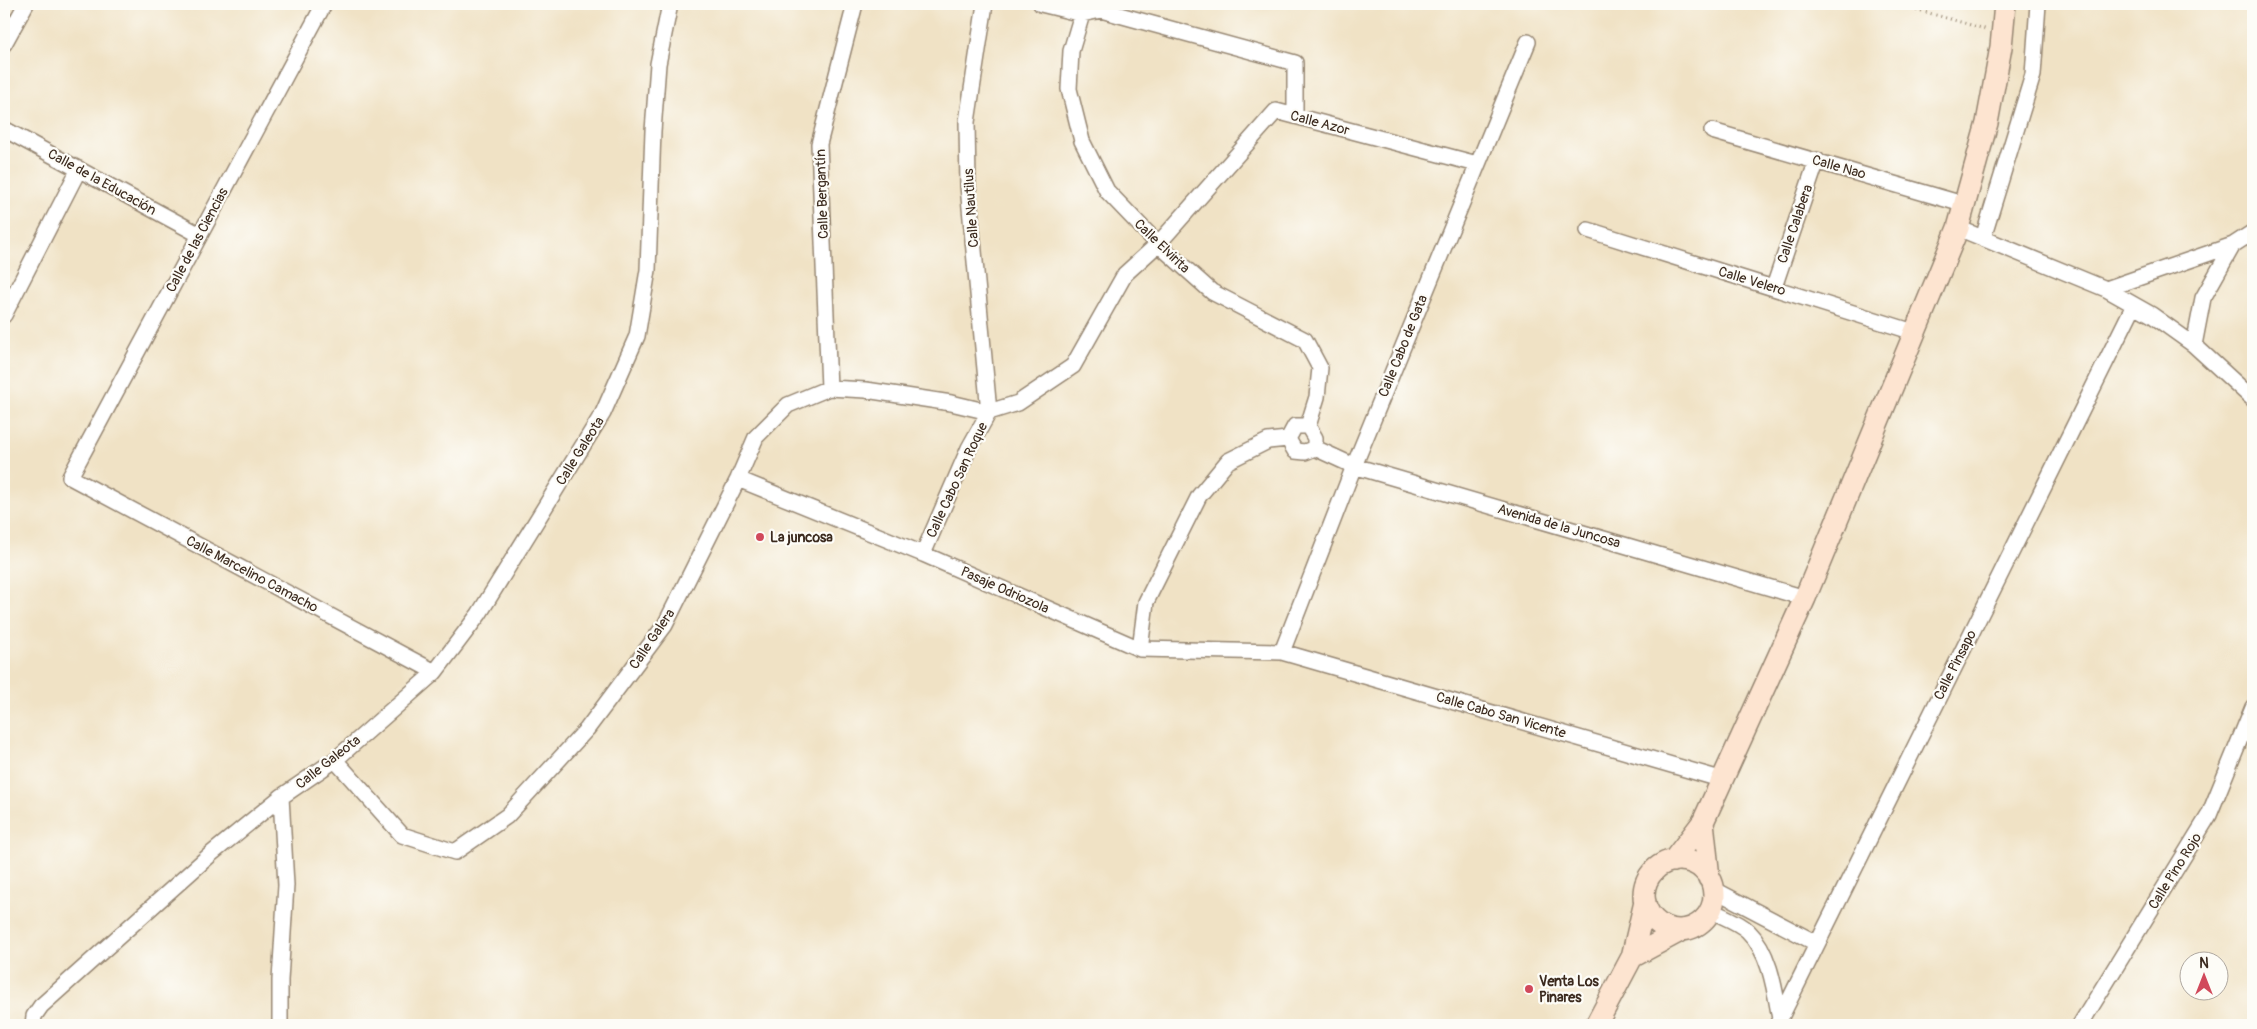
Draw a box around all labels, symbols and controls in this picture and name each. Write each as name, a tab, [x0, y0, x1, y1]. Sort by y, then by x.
street label: Calle Azor	[1289, 107, 1351, 139]
street label: Calle de la Educación	[45, 145, 159, 219]
street label: Calle Bergantín	[812, 149, 832, 239]
street label: Calle Nao	[1810, 151, 1868, 183]
street label: Calle Nautilus	[960, 167, 982, 248]
street label: Calle Calabera	[1774, 182, 1816, 266]
street label: Calle de las Ciencias	[162, 184, 232, 295]
street label: Calle Elvirita	[1131, 215, 1193, 277]
street label: Calle Velero	[1716, 263, 1788, 299]
street label: Calle Cabo de Gata	[1375, 292, 1431, 400]
street label: Calle Galeota	[552, 414, 608, 488]
street label: Calle Cabo San Roque	[923, 419, 991, 541]
street label: Avenida de la Juncosa	[1496, 500, 1622, 552]
place label: La juncosa	[770, 529, 833, 546]
marker: La juncosa	[754, 531, 766, 543]
street label: Calle Marcelino Camacho	[183, 532, 321, 616]
street label: Pasaje Odriozola	[958, 563, 1052, 617]
street label: Calle Galera	[626, 606, 678, 672]
street label: Calle Pinsapo	[1930, 627, 1980, 703]
street label: Calle Cabo San Vicente	[1434, 688, 1568, 742]
street label: Calle Galeota	[292, 731, 364, 793]
street label: Calle Pino Rojo	[2145, 829, 2205, 912]
north arrow	[2180, 952, 2230, 1002]
text: N	[2199, 955, 2209, 972]
place label: Venta Los Pinares	[1539, 973, 1599, 1006]
marker: Venta Los Pinares	[1523, 983, 1535, 995]

